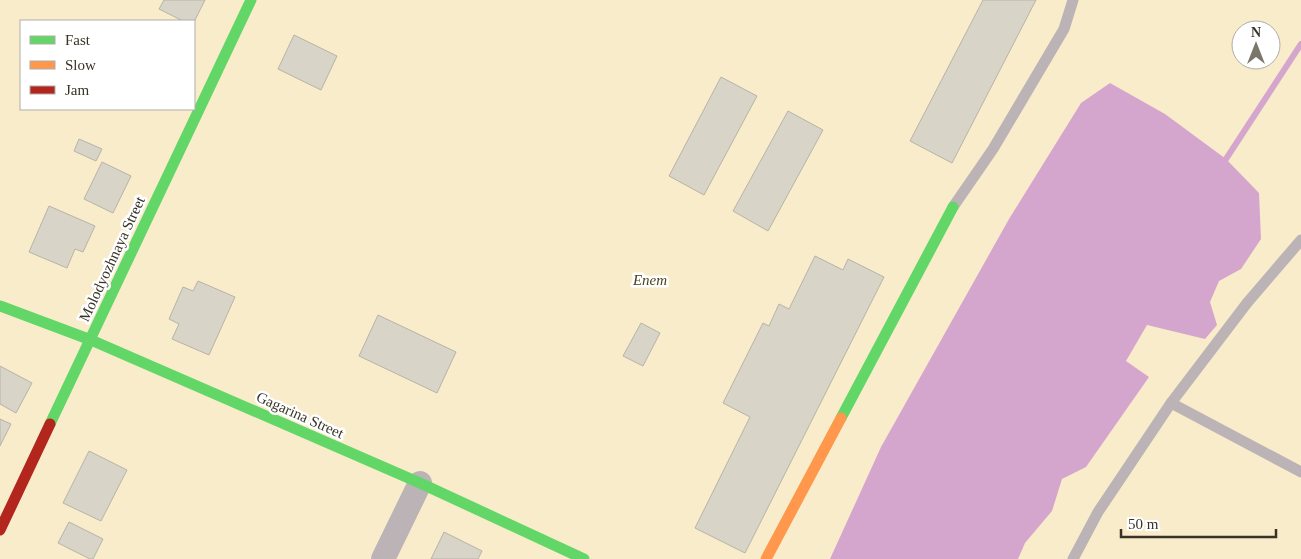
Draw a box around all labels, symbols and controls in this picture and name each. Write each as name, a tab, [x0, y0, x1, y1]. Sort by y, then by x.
legend	[20, 20, 195, 110]
north arrow	[1231, 20, 1281, 70]
text: N	[1251, 25, 1261, 40]
text: Fast	[65, 32, 91, 48]
text: Slow	[65, 57, 96, 73]
text: Jam	[65, 82, 89, 98]
street label: Molodyozhnaya Street	[76, 193, 148, 324]
park label: Enem	[632, 272, 667, 288]
street label: Gagarina Street	[254, 389, 347, 442]
scale bar	[1121, 506, 1276, 538]
text: 50 m	[1128, 516, 1159, 532]

